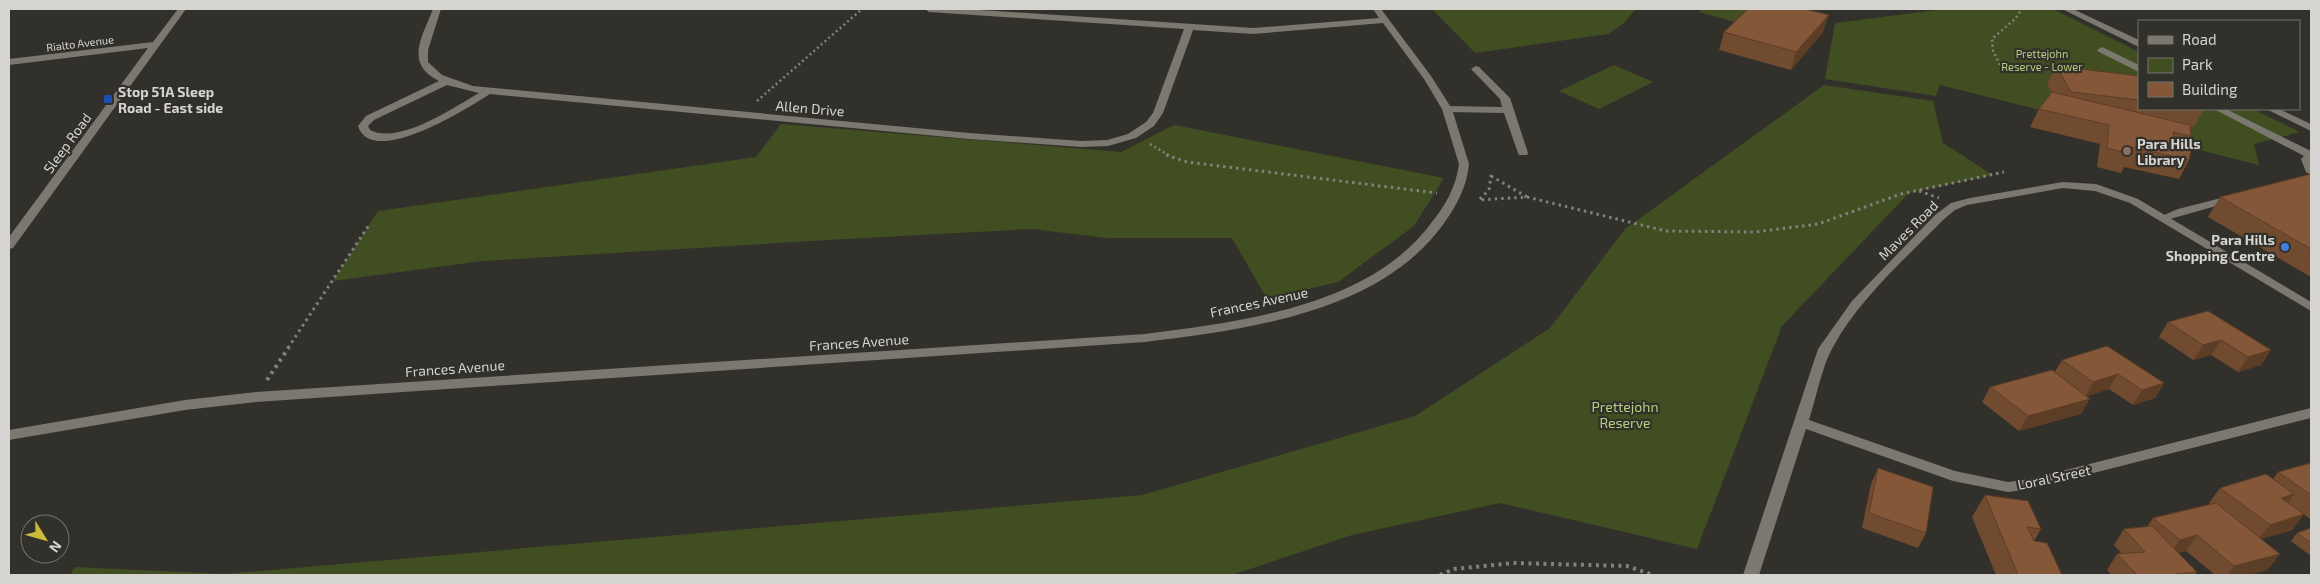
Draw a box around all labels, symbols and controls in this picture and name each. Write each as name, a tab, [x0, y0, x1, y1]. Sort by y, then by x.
legend	[2138, 20, 2300, 110]
text: Road	[2182, 30, 2217, 48]
street label: Rialto Avenue	[45, 32, 115, 54]
park label: Prettejohn Reserve - Lower	[2001, 47, 2083, 73]
text: Park	[2182, 55, 2213, 73]
text: Building	[2182, 80, 2238, 98]
place label: Stop 51A Sleep Road - East side	[118, 83, 223, 116]
marker: Stop 51A Sleep Road - East side	[102, 93, 114, 105]
street label: Allen Drive	[775, 97, 845, 119]
street label: Sleep Road	[39, 109, 95, 177]
place label: Para Hills Library	[2137, 135, 2201, 168]
marker: Para Hills Library	[2121, 145, 2133, 157]
street label: Maves Road	[1875, 197, 1941, 263]
place label: Para Hills Shopping Centre	[2166, 231, 2275, 264]
marker: Para Hills Shopping Centre	[2279, 241, 2291, 253]
street label: Frances Avenue	[1208, 283, 1310, 321]
street label: Frances Avenue	[809, 330, 909, 354]
street label: Frances Avenue	[405, 356, 505, 380]
park label: Prettejohn Reserve	[1591, 398, 1659, 431]
street label: Loral Street	[2016, 461, 2092, 493]
north arrow	[20, 514, 70, 564]
text: N	[46, 538, 66, 556]

